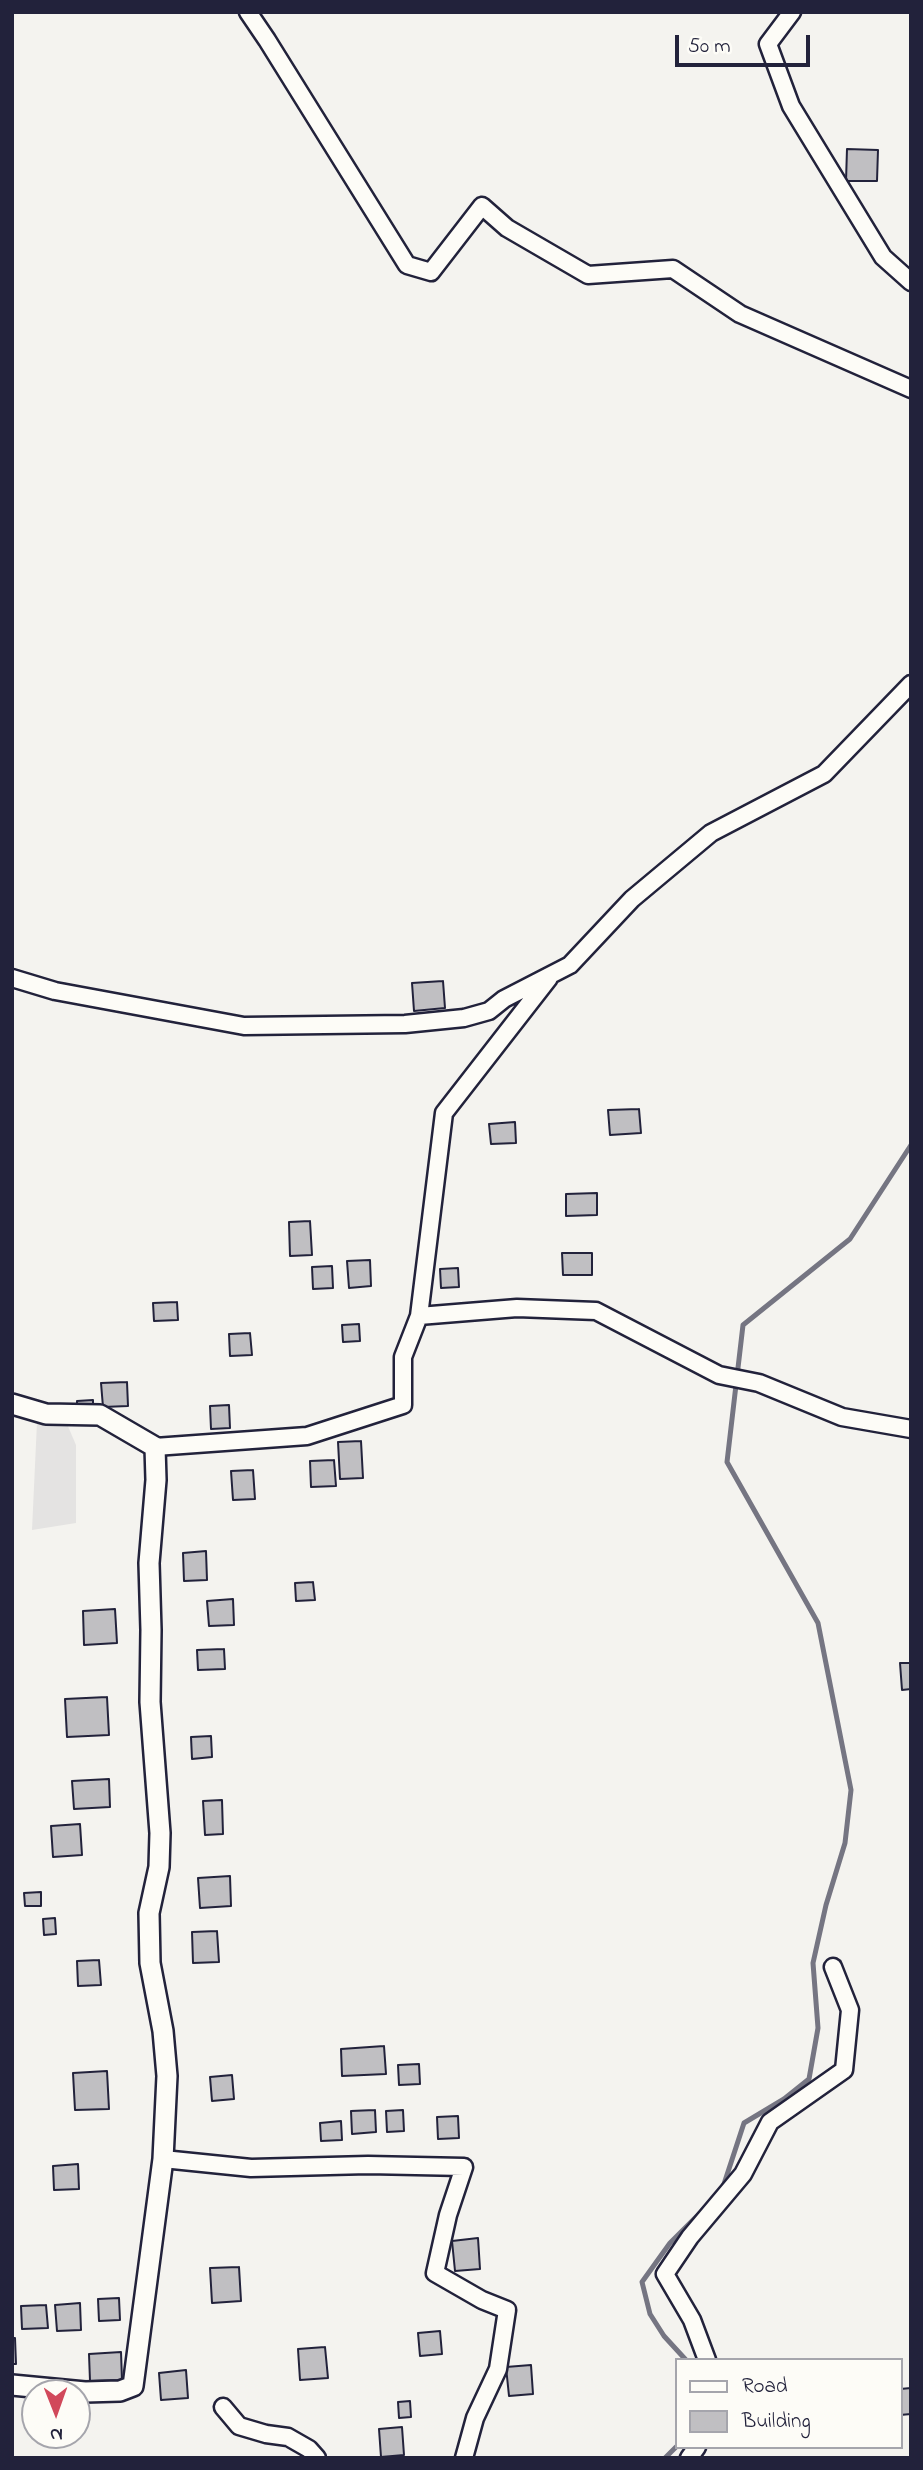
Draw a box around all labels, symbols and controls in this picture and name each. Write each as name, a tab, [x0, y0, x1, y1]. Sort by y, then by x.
scale bar	[678, 21, 813, 65]
text: 50 m	[688, 32, 731, 62]
legend	[674, 2358, 902, 2449]
text: Road	[742, 2372, 788, 2402]
north arrow	[21, 2379, 91, 2449]
text: Building	[742, 2407, 811, 2437]
text: N	[50, 2420, 63, 2447]

